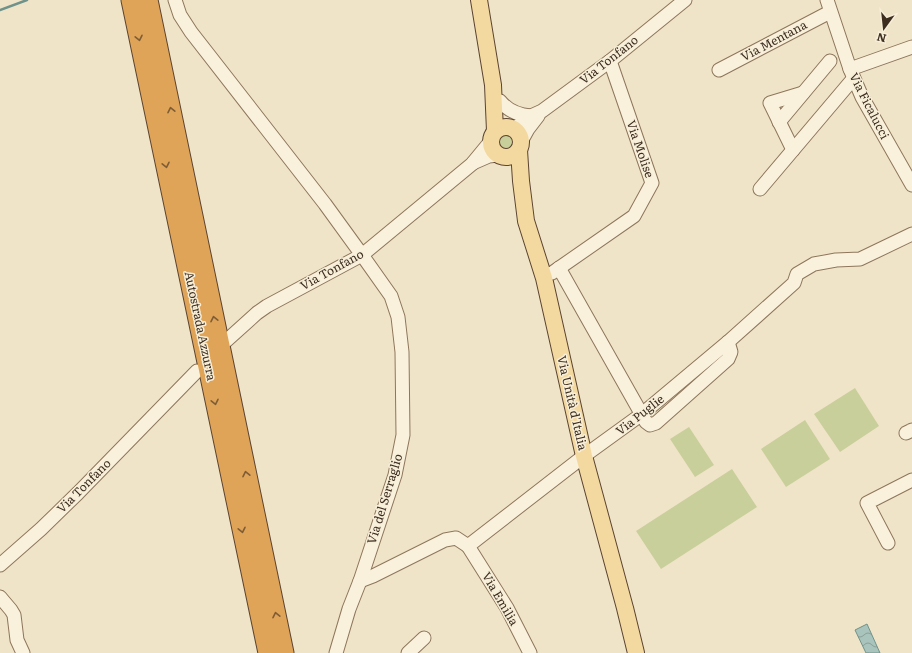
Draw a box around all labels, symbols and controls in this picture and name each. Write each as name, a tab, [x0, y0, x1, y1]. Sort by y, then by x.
north arrow	[864, 8, 904, 48]
street label: Via Mentana	[737, 15, 810, 65]
text: N	[875, 30, 888, 48]
street label: Via Tonfano	[575, 31, 642, 88]
one-way arrow	[135, 35, 143, 41]
street label: Via Ficalucci	[845, 69, 894, 142]
one-way arrow	[167, 106, 175, 113]
street label: Via Molise	[623, 117, 659, 180]
one-way arrow	[161, 162, 169, 169]
street label: Via Tonfano	[296, 244, 367, 294]
street label: Autostrada Azzurra	[181, 269, 221, 383]
one-way arrow	[211, 316, 219, 322]
street label: Via Unità d'Italia	[553, 354, 593, 452]
street label: Via Puglie	[611, 390, 667, 439]
one-way arrow	[211, 399, 219, 405]
street label: Via del Serraglio	[362, 451, 406, 546]
street label: Via Tonfano	[52, 454, 114, 516]
one-way arrow	[243, 471, 251, 477]
one-way arrow	[237, 526, 246, 533]
street label: Via Emilia	[478, 568, 524, 629]
one-way arrow	[272, 612, 280, 618]

